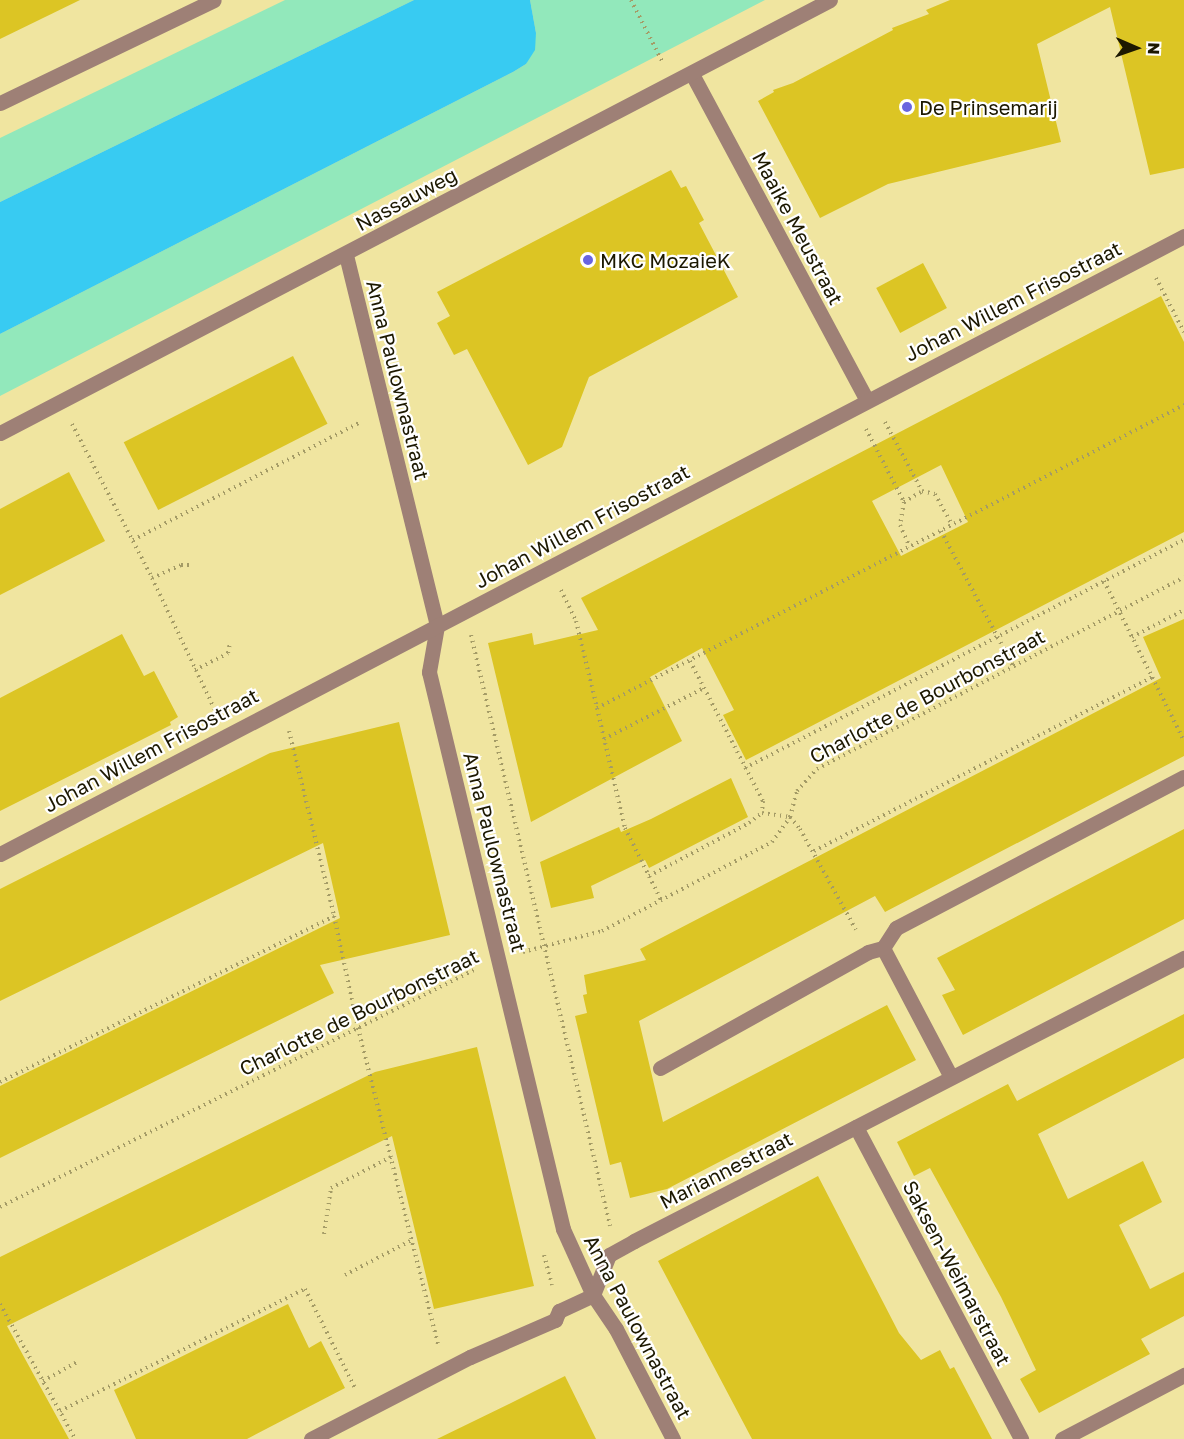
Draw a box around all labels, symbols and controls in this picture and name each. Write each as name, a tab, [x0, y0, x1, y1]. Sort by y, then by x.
north arrow	[1106, 18, 1166, 78]
text: N	[1144, 42, 1164, 55]
place label: De Prinsemarij	[919, 95, 1058, 119]
marker: De Prinsemarij	[900, 100, 914, 114]
street label: Maaike Meustraat	[747, 147, 849, 309]
street label: Nassauweg	[351, 162, 461, 236]
street label: Johan Willem Frisostraat	[901, 236, 1125, 366]
place label: MKC MozaieK	[600, 248, 731, 272]
marker: MKC MozaieK	[581, 253, 595, 267]
street label: Anna Paulownastraat	[362, 278, 434, 482]
street label: Johan Willem Frisostraat	[471, 459, 693, 593]
street label: Charlotte de Bourbonstraat	[805, 624, 1049, 768]
street label: Johan Willem Frisostraat	[40, 683, 262, 817]
street label: Anna Paulownastraat	[459, 750, 531, 954]
street label: Charlotte de Bourbonstraat	[236, 944, 482, 1080]
street label: Mariannestraat	[656, 1126, 796, 1214]
street label: Saksen-Weimarstraat	[898, 1176, 1016, 1370]
street label: Anna Paulownastraat	[579, 1231, 697, 1423]

